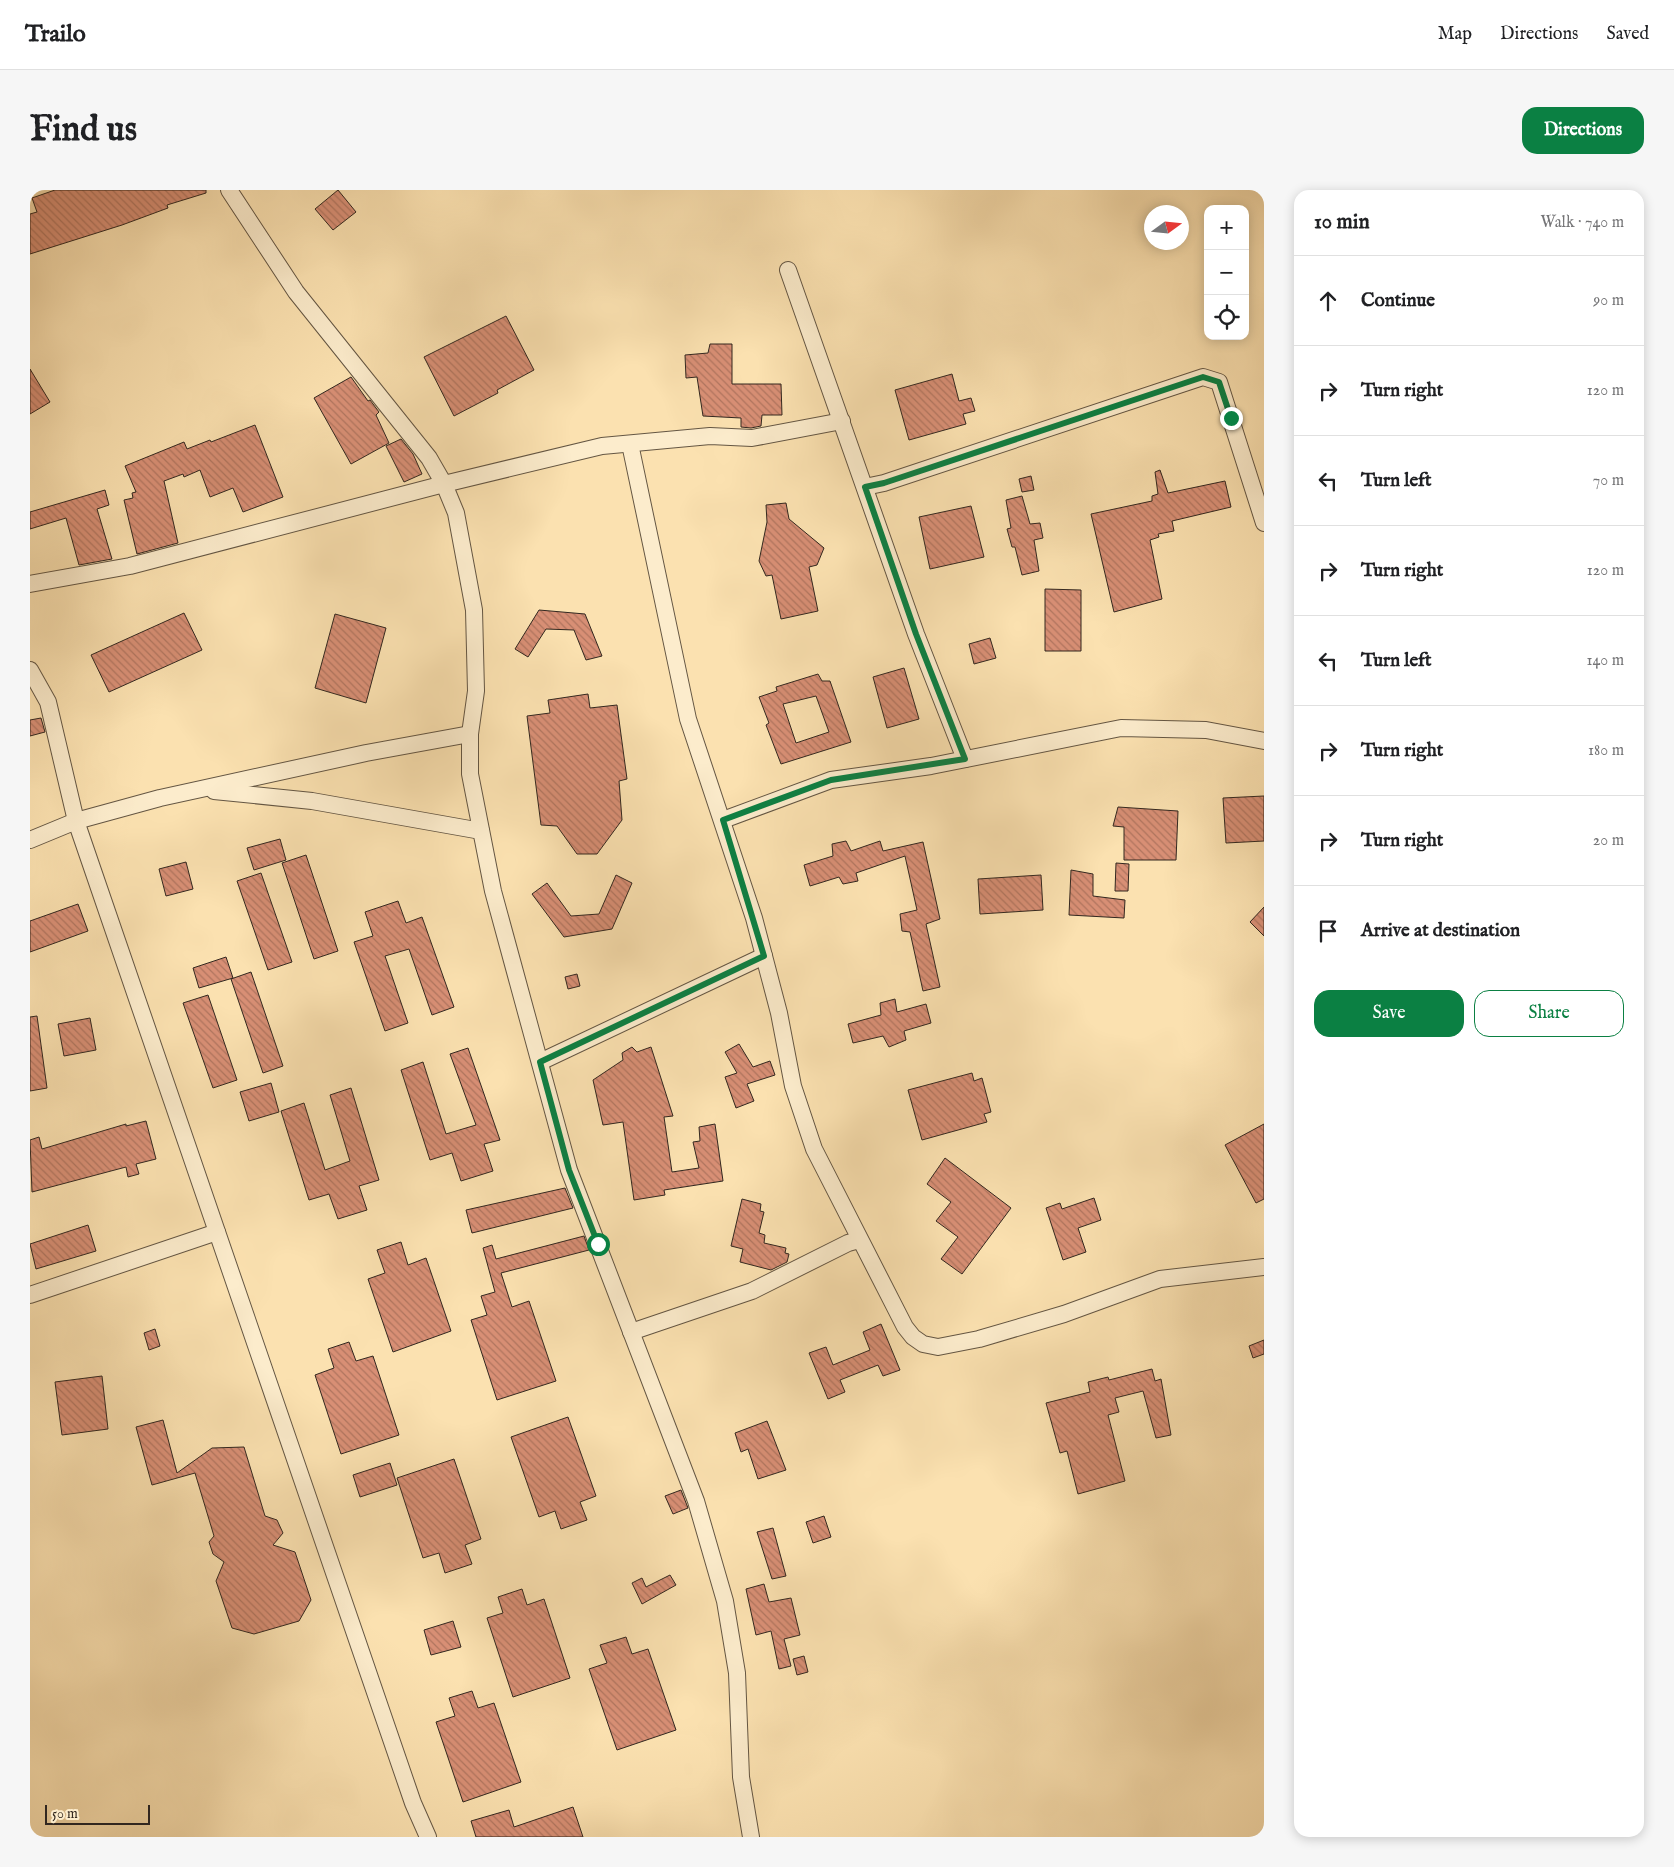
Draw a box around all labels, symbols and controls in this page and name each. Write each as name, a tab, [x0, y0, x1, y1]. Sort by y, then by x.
text: Trailo	[25, 19, 86, 50]
text: Map	[1438, 23, 1472, 46]
text: Directions	[1500, 23, 1578, 46]
text: Saved	[1606, 23, 1649, 46]
button: Directions	[1522, 107, 1644, 154]
text: Find us	[30, 108, 137, 153]
north arrow	[1144, 205, 1189, 250]
map controls	[1204, 205, 1249, 340]
button: +	[1204, 205, 1249, 250]
text: 10 min	[1314, 209, 1370, 236]
text: Walk · 740 m	[1540, 213, 1624, 233]
button: −	[1204, 250, 1249, 295]
icon: ahead	[1314, 287, 1342, 315]
text: Continue	[1361, 289, 1435, 313]
text: 90 m	[1593, 291, 1624, 311]
button: locate	[1204, 295, 1249, 340]
icon: right	[1314, 377, 1342, 405]
text: Turn right	[1361, 379, 1443, 403]
text: 120 m	[1587, 381, 1624, 401]
route end	[1220, 407, 1243, 430]
icon: left	[1314, 467, 1342, 495]
text: Turn left	[1361, 469, 1432, 493]
text: 70 m	[1593, 471, 1624, 491]
icon: right	[1314, 557, 1342, 585]
text: Turn right	[1361, 559, 1443, 583]
text: 120 m	[1587, 561, 1624, 581]
icon: left	[1314, 647, 1342, 675]
text: Turn left	[1361, 649, 1432, 673]
text: 140 m	[1586, 651, 1624, 671]
icon: right	[1314, 737, 1342, 765]
text: Turn right	[1361, 739, 1443, 763]
text: 180 m	[1588, 741, 1624, 761]
icon: right	[1314, 827, 1342, 855]
text: Turn right	[1361, 829, 1443, 853]
text: 20 m	[1593, 831, 1624, 851]
icon: arrive	[1314, 917, 1342, 945]
text: Arrive at destination	[1361, 919, 1520, 943]
button: Save	[1314, 990, 1464, 1037]
button: Share	[1474, 990, 1624, 1037]
route start	[587, 1233, 610, 1256]
scale bar	[45, 1802, 150, 1825]
text: 50 m	[52, 1805, 78, 1823]

